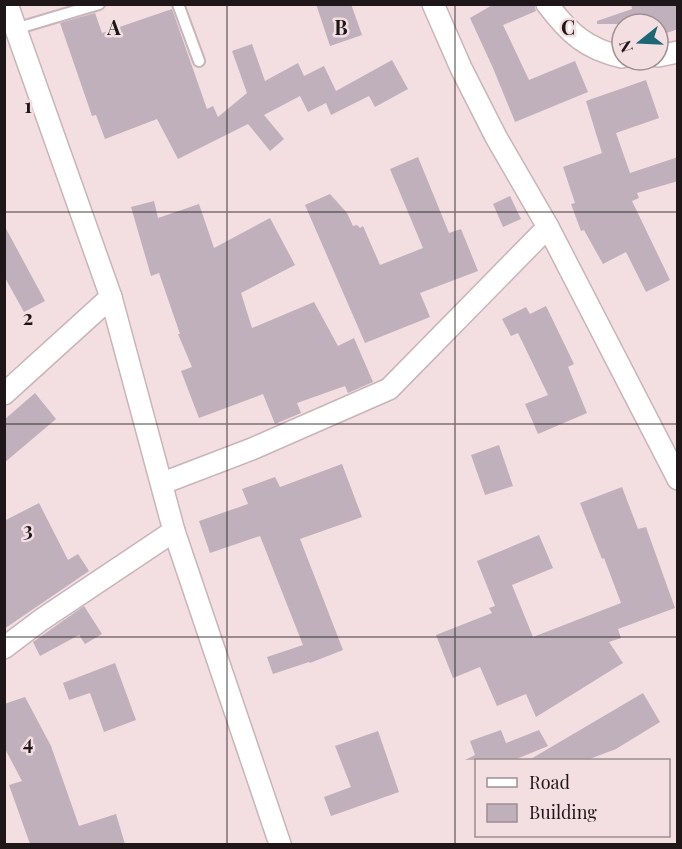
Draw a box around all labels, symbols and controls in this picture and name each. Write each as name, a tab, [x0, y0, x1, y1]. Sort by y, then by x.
north arrow	[610, 12, 670, 72]
text: A	[106, 13, 121, 40]
text: B	[334, 13, 348, 40]
text: C	[561, 13, 575, 40]
text: N	[613, 38, 637, 56]
text: 1	[24, 91, 32, 118]
text: 2	[23, 303, 33, 330]
text: 3	[23, 515, 33, 542]
text: 4	[23, 728, 33, 755]
legend	[475, 759, 670, 837]
text: Road	[529, 770, 570, 794]
text: Building	[529, 800, 597, 824]

